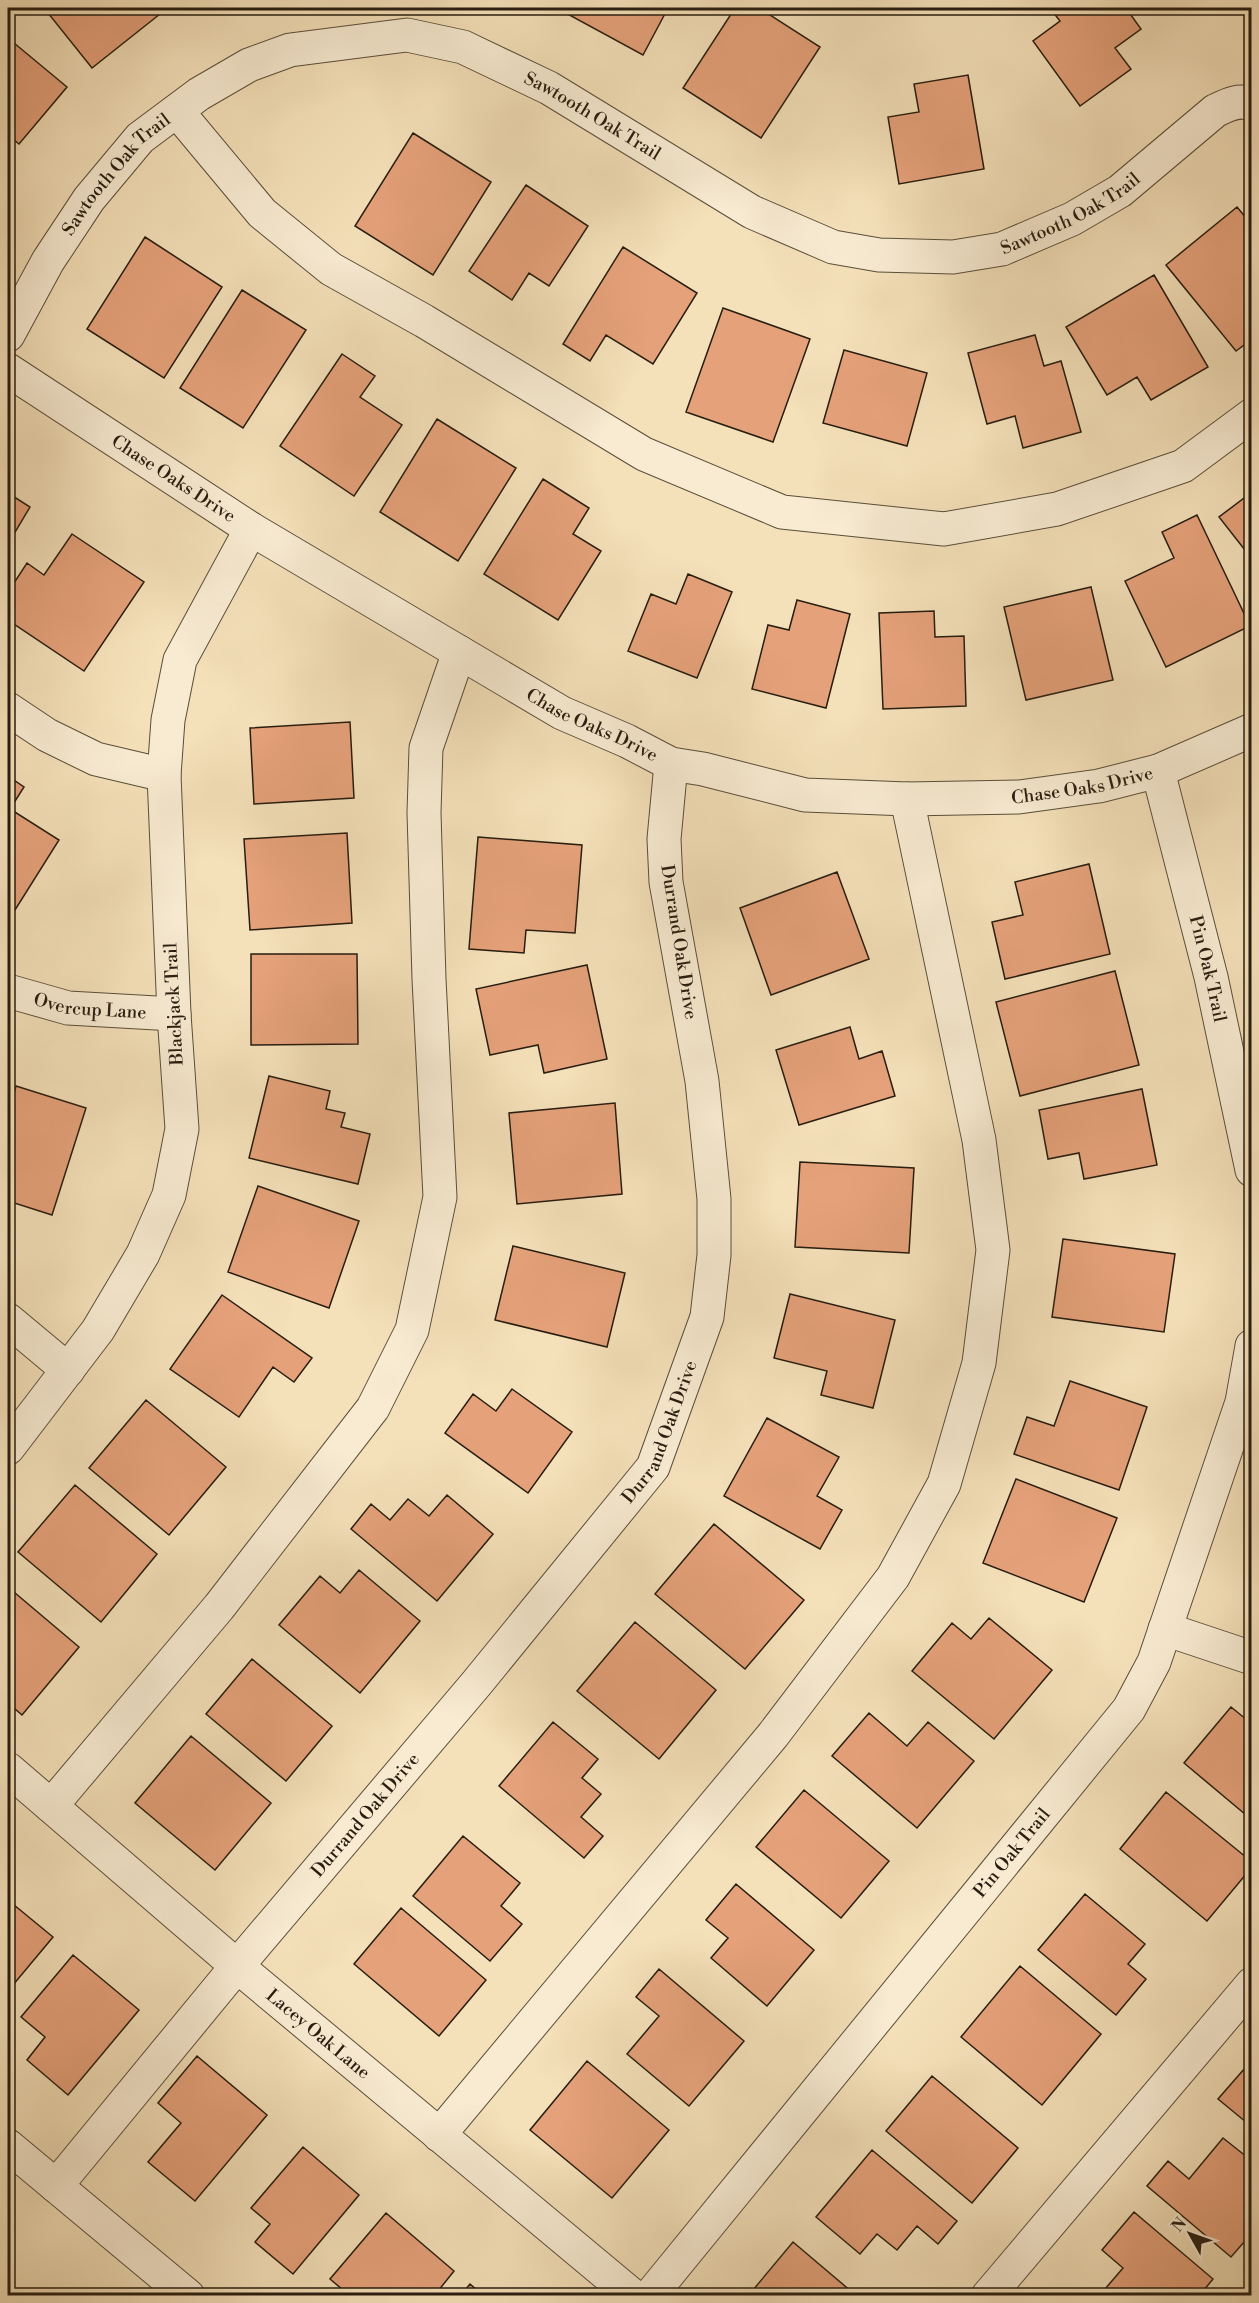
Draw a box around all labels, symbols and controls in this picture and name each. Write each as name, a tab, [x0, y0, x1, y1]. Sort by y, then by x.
street label: Sawtooth Oak Trail	[520, 66, 666, 165]
street label: Sawtooth Oak Trail	[57, 108, 175, 240]
street label: Sawtooth Oak Trail	[997, 167, 1145, 260]
street label: Chase Oaks Drive	[107, 429, 240, 527]
street label: Chase Oaks Drive	[522, 683, 662, 767]
street label: Chase Oaks Drive	[1011, 761, 1155, 809]
street label: Durrand Oak Drive	[655, 863, 703, 1021]
street label: Pin Oak Trail	[1184, 913, 1232, 1025]
street label: Blackjack Trail	[159, 941, 189, 1067]
street label: Overcup Lane	[31, 987, 147, 1024]
street label: Durrand Oak Drive	[617, 1357, 702, 1508]
street label: Durrand Oak Drive	[306, 1748, 424, 1882]
street label: Pin Oak Trail	[968, 1803, 1055, 1902]
street label: Lacey Oak Lane	[262, 1984, 375, 2084]
north arrow	[1160, 2204, 1220, 2264]
text: N	[1168, 2213, 1191, 2236]

